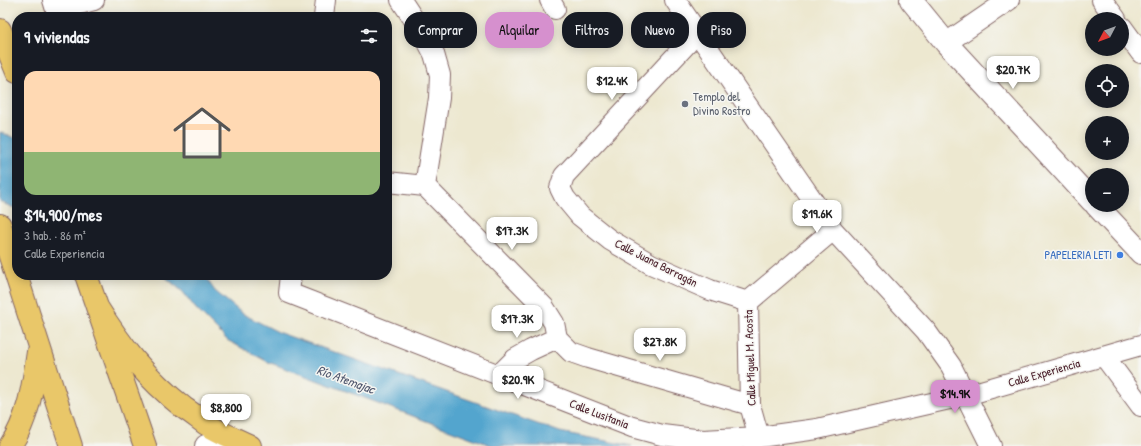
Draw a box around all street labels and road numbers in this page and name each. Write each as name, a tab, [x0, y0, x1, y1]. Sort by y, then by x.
street label: Calle Juana Barragán	[612, 234, 701, 291]
street label: Calle Miguel M. Acosta	[739, 309, 760, 406]
street label: Calle Experiencia	[1006, 354, 1082, 391]
street label: Calle Lusitania	[567, 394, 632, 433]

